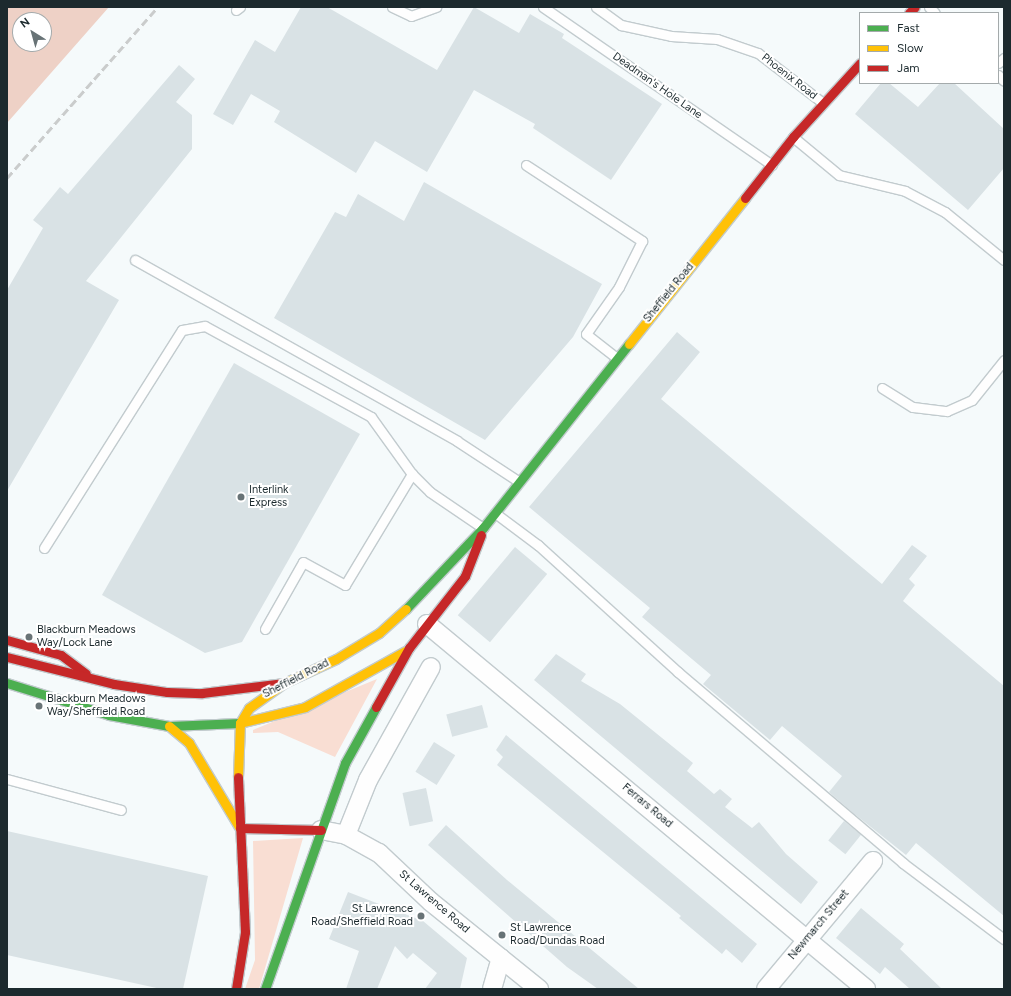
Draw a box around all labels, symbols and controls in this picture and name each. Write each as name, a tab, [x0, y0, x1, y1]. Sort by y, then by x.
north arrow	[12, 12, 52, 52]
legend	[859, 12, 999, 84]
text: N	[18, 15, 32, 31]
text: Fast	[897, 21, 920, 35]
text: Slow	[897, 41, 923, 55]
street label: Deadman's Hole Lane	[610, 50, 704, 122]
street label: Phoenix Road	[759, 51, 819, 103]
text: Jam	[897, 61, 920, 75]
street label: Sheffield Road	[641, 261, 697, 325]
place label: Interlink Express	[249, 484, 288, 510]
marker: Interlink Express	[236, 492, 246, 502]
place label: Blackburn Meadows Way/Lock Lane	[37, 624, 136, 650]
marker: Blackburn Meadows Way/Lock Lane	[24, 632, 34, 642]
street label: Sheffield Road	[261, 657, 331, 701]
place label: Blackburn Meadows Way/Sheffield Road	[47, 693, 146, 719]
marker: Blackburn Meadows Way/Sheffield Road	[34, 701, 44, 711]
street label: Ferrars Road	[619, 781, 675, 831]
street label: St Lawrence Road	[396, 868, 472, 936]
street label: Newmarch Street	[786, 887, 852, 963]
place label: St Lawrence Road/Sheffield Road	[311, 903, 413, 929]
marker: St Lawrence Road/Sheffield Road	[416, 911, 426, 921]
place label: St Lawrence Road/Dundas Road	[510, 922, 605, 948]
marker: St Lawrence Road/Dundas Road	[497, 930, 507, 940]

